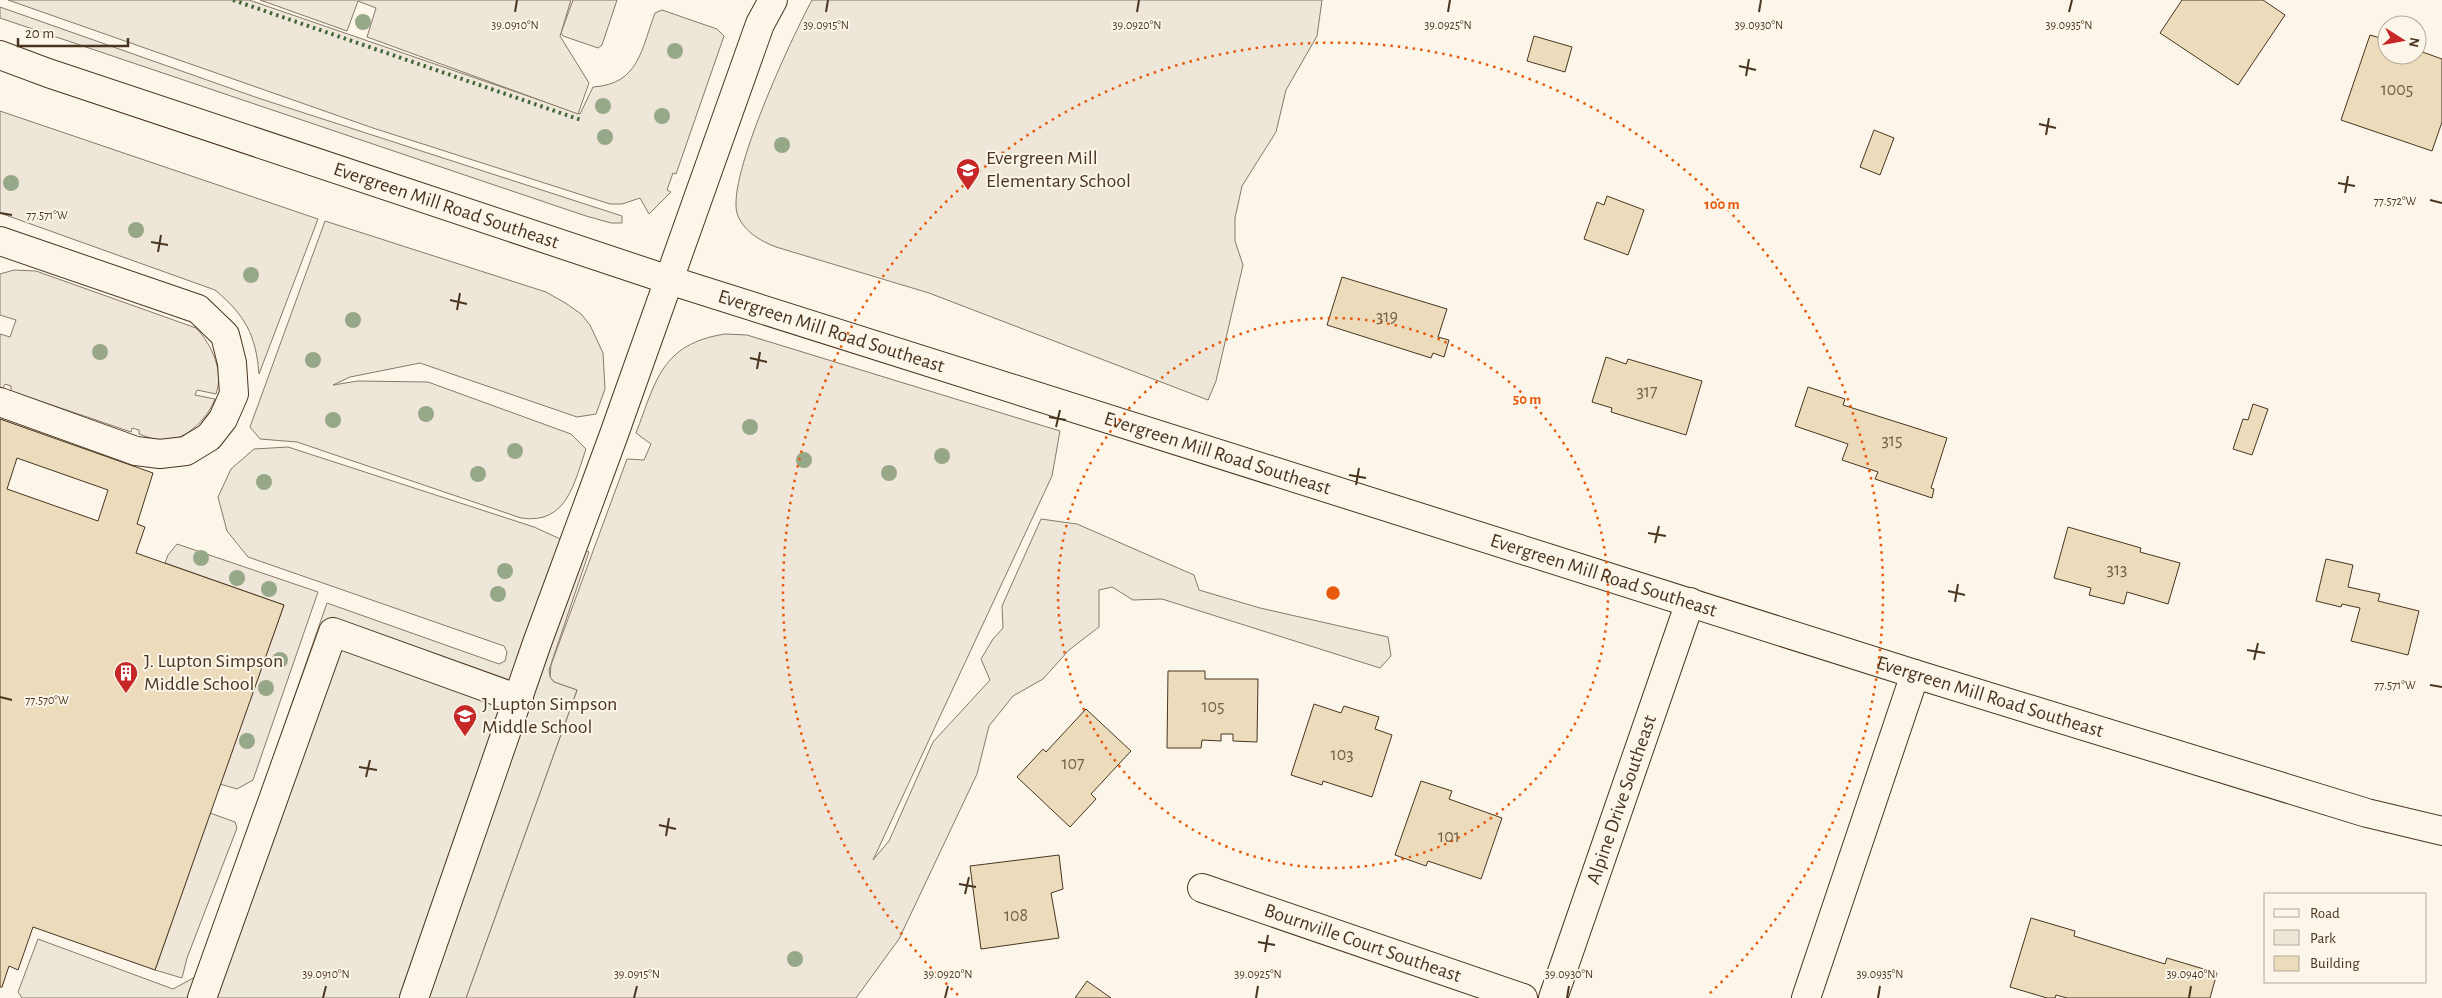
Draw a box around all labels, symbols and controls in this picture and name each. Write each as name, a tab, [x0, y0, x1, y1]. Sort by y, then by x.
scale bar	[18, 15, 128, 47]
north arrow	[2377, 15, 2427, 65]
text: 39.0910°N	[491, 19, 539, 31]
text: 39.0915°N	[803, 19, 849, 31]
text: 39.0920°N	[1113, 19, 1161, 31]
text: 39.0925°N	[1424, 19, 1472, 31]
text: 39.0930°N	[1735, 19, 1783, 31]
text: 39.0935°N	[2046, 19, 2092, 31]
text: 20 m	[25, 26, 54, 41]
text: N	[2406, 36, 2422, 48]
house number: 1005	[2381, 81, 2413, 99]
place label: Evergreen Mill Elementary School	[986, 148, 1131, 191]
school or university icon: Evergreen Mill Elementary School	[955, 157, 981, 191]
street label: Evergreen Mill Road Southeast	[331, 159, 562, 253]
text: 77.572°W	[2374, 195, 2417, 207]
text: 100 m	[1704, 197, 1740, 212]
text: 77.571°W	[26, 209, 68, 221]
street label: Evergreen Mill Road Southeast	[716, 286, 948, 377]
house number: 319	[1376, 308, 1398, 326]
house number: 317	[1636, 383, 1658, 401]
text: 50 m	[1513, 392, 1541, 407]
street label: Evergreen Mill Road Southeast	[1102, 408, 1334, 499]
house number: 315	[1881, 432, 1903, 450]
street label: Evergreen Mill Road Southeast	[1488, 530, 1720, 621]
house number: 313	[2106, 561, 2128, 579]
centre of rings	[1324, 584, 1342, 602]
place label: J. Lupton Simpson Middle School	[144, 651, 283, 694]
street label: Evergreen Mill Road Southeast	[1874, 652, 2106, 742]
building icon: J. Lupton Simpson Middle School	[113, 660, 139, 694]
text: 77.571°W	[2374, 679, 2416, 691]
text: 77.570°W	[25, 694, 69, 706]
place label: J Lupton Simpson Middle School	[482, 694, 617, 737]
house number: 105	[1201, 698, 1225, 716]
school or university icon: J Lupton Simpson Middle School	[452, 703, 478, 737]
street label: Alpine Drive Southeast	[1583, 712, 1660, 887]
house number: 103	[1330, 746, 1354, 764]
house number: 107	[1061, 755, 1085, 773]
house number: 101	[1438, 828, 1460, 846]
legend	[2264, 893, 2427, 983]
street label: Bournville Court Southeast	[1262, 900, 1464, 986]
text: Road	[2310, 906, 2340, 921]
house number: 108	[1004, 907, 1028, 925]
text: Park	[2310, 931, 2336, 946]
text: Building	[2310, 956, 2360, 971]
text: 39.0910°N	[302, 968, 350, 980]
text: 39.0915°N	[614, 968, 660, 980]
text: 39.0920°N	[924, 968, 972, 980]
text: 39.0925°N	[1234, 968, 1282, 980]
text: 39.0930°N	[1545, 968, 1593, 980]
text: 39.0935°N	[1857, 968, 1903, 980]
text: 39.0940°N	[2166, 968, 2216, 980]

